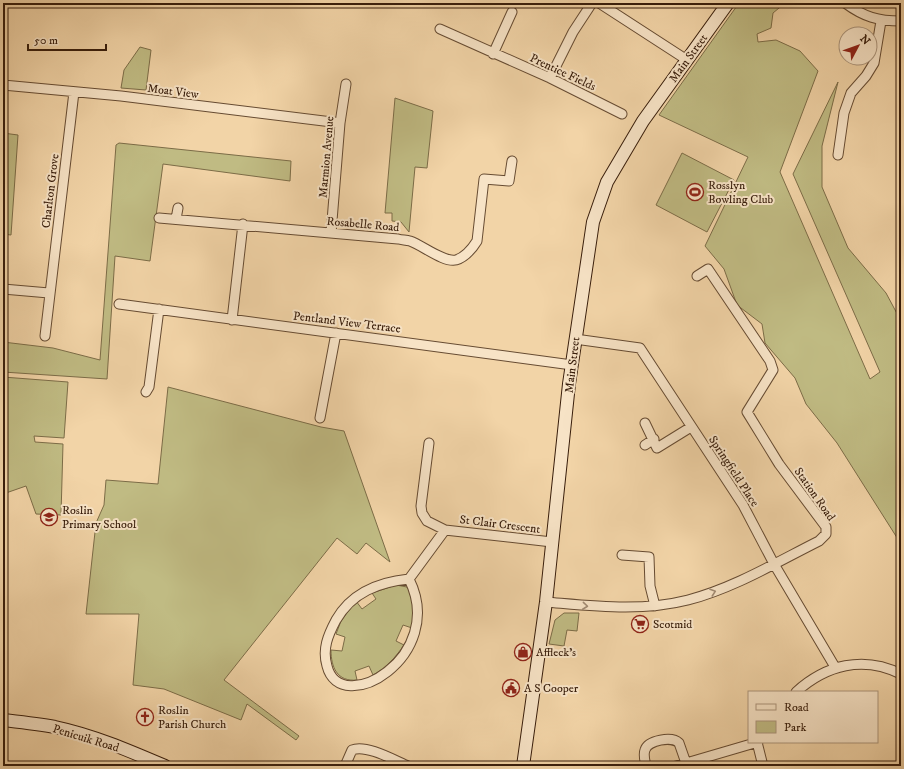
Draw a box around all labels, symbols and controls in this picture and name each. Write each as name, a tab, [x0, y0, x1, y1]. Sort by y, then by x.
scale bar	[28, 26, 106, 52]
north arrow	[838, 26, 878, 66]
street label: Main Street	[666, 31, 711, 86]
text: N	[857, 32, 873, 48]
text: 50 m	[34, 33, 58, 48]
street label: Prentice Fields	[527, 51, 598, 94]
street label: Moat View	[147, 81, 200, 102]
street label: Marmion Avenue	[315, 116, 338, 199]
street label: Charlton Grove	[38, 153, 62, 229]
place label: Rosslyn Bowling Club	[708, 178, 774, 207]
sports icon: Rosslyn Bowling Club	[685, 182, 705, 202]
street label: Rosabelle Road	[326, 214, 400, 235]
street label: Pentland View Terrace	[292, 308, 402, 337]
street label: Main Street	[562, 336, 583, 394]
street label: Springfield Place	[705, 433, 762, 510]
street label: Station Road	[791, 465, 838, 524]
place label: Roslin Primary School	[62, 503, 137, 532]
school or university icon: Roslin Primary School	[39, 507, 59, 527]
street label: St Clair Crescent	[459, 512, 541, 537]
one-way arrow	[709, 588, 716, 596]
one-way arrow	[582, 601, 588, 610]
supermarket icon: Scotmid	[630, 614, 650, 634]
place label: Scotmid	[653, 617, 692, 632]
shop icon: Affleck's	[513, 642, 533, 662]
place label: Affleck's	[536, 645, 576, 660]
public building icon: A S Cooper	[501, 678, 521, 698]
place label: A S Cooper	[524, 681, 579, 696]
legend	[748, 691, 878, 743]
text: Road	[784, 700, 809, 715]
place label: Roslin Parish Church	[158, 703, 227, 732]
church icon: Roslin Parish Church	[135, 707, 155, 727]
text: Park	[784, 720, 806, 735]
street label: Penicuik Road	[51, 721, 121, 756]

